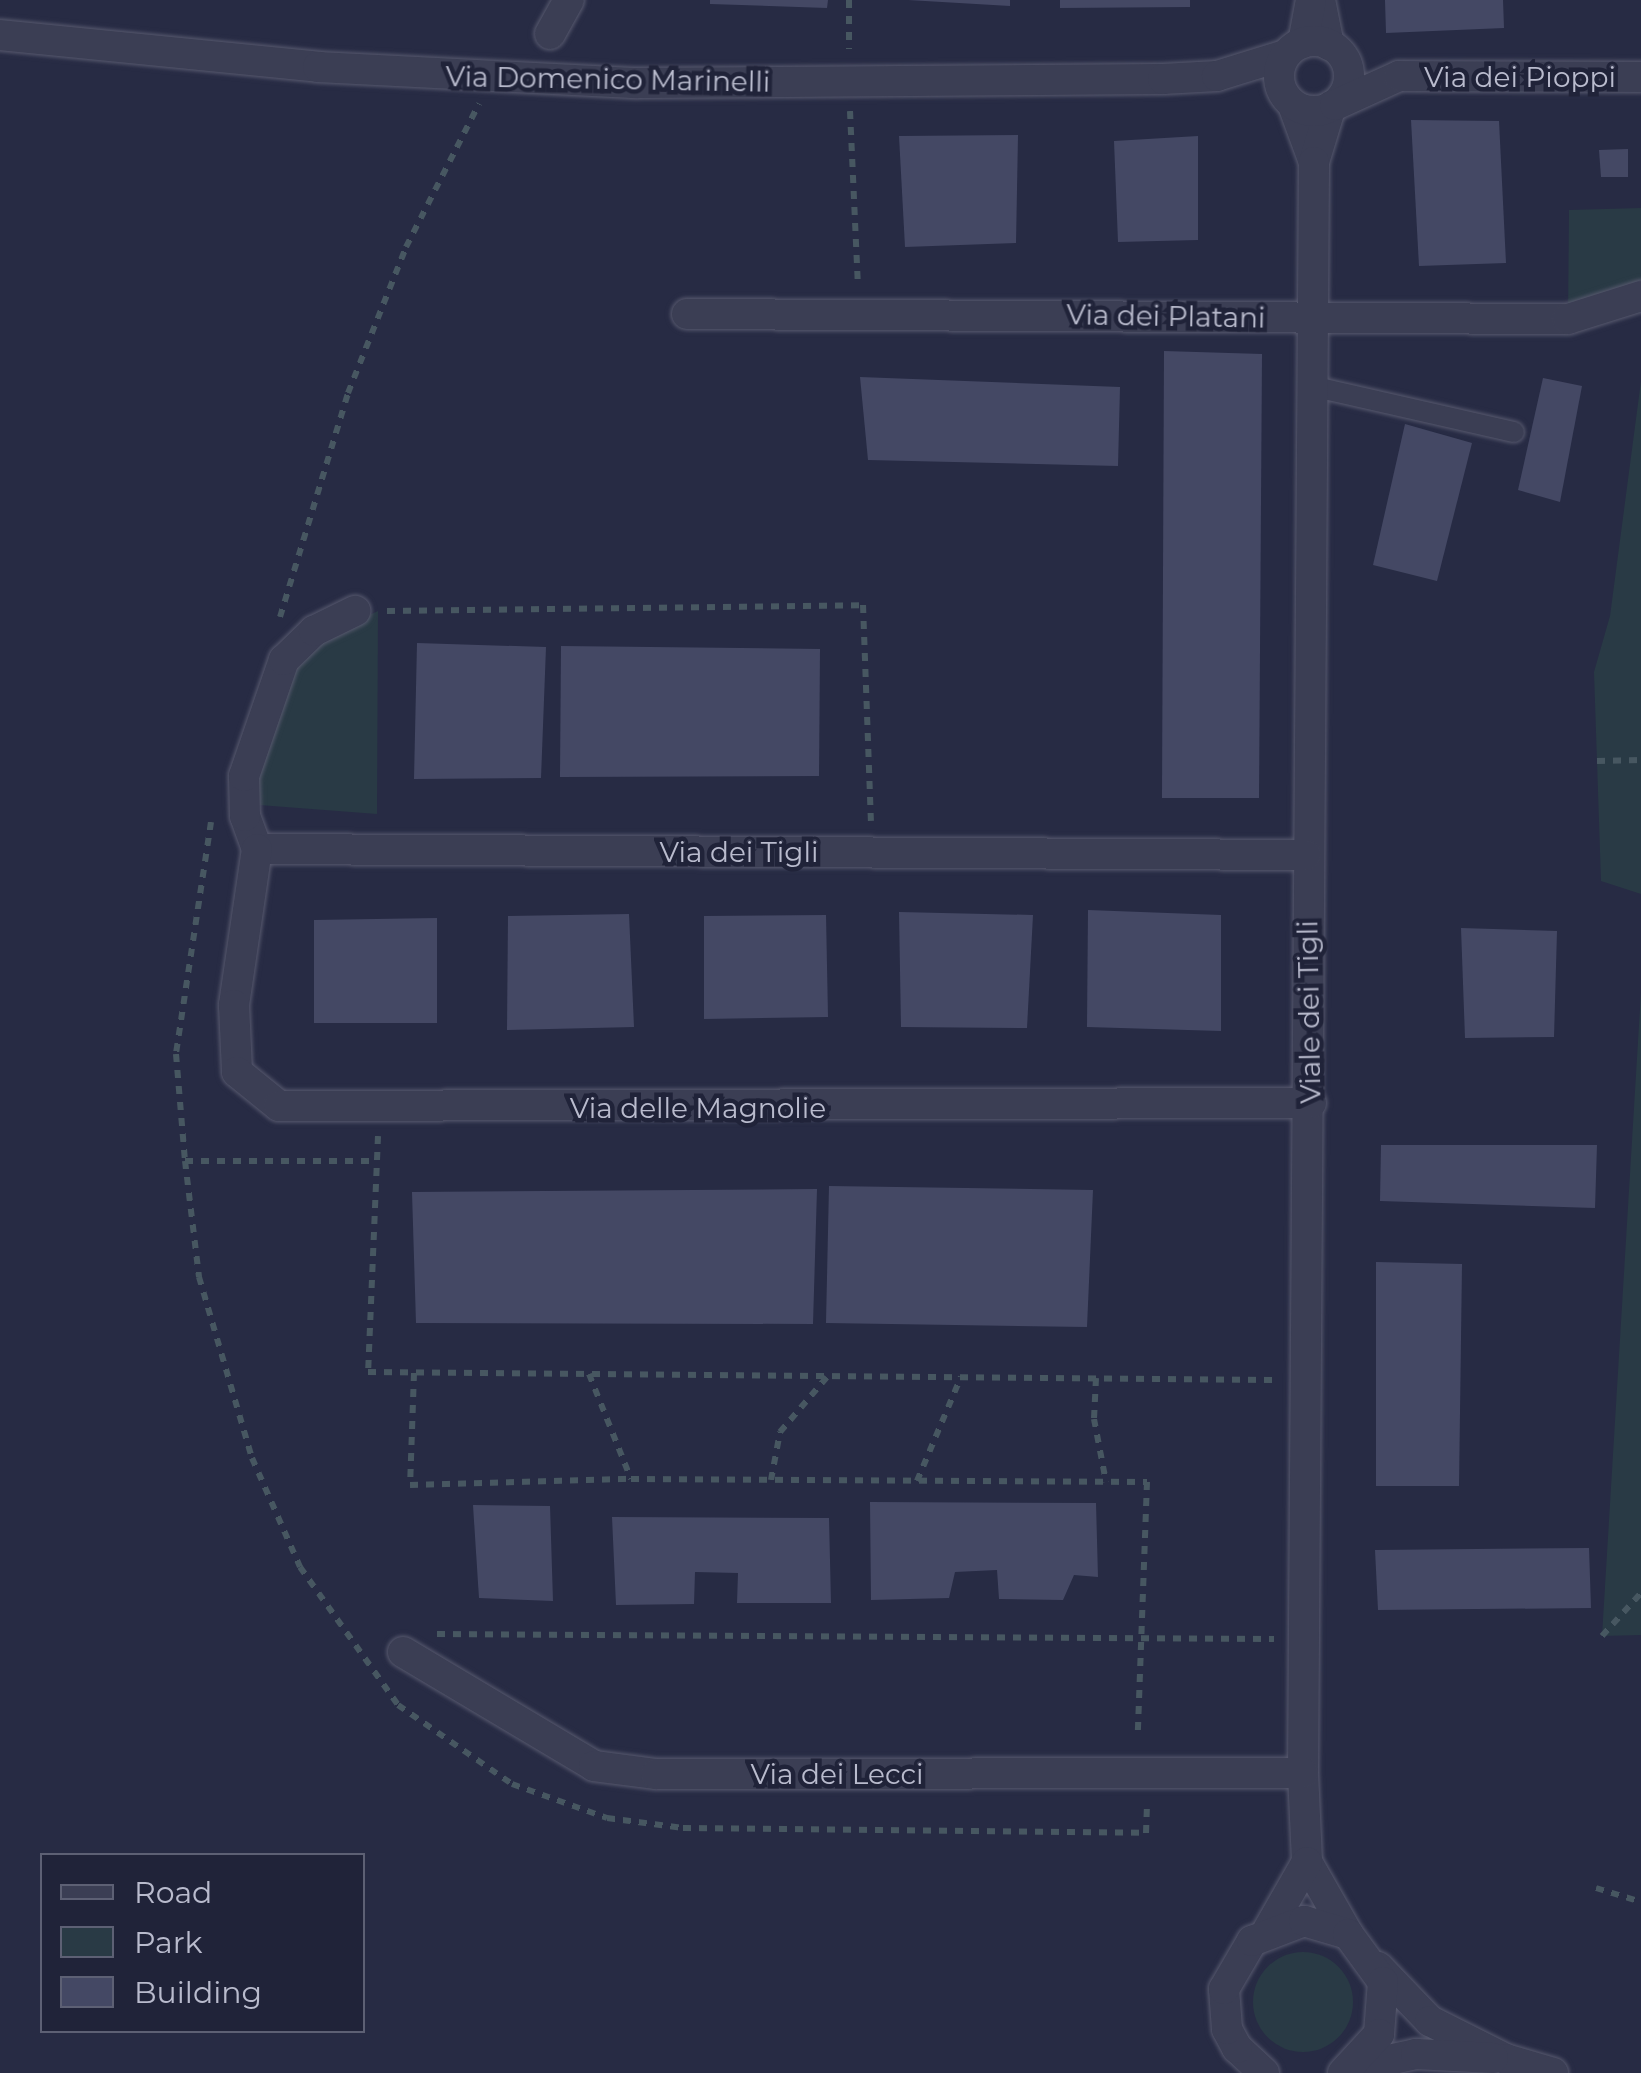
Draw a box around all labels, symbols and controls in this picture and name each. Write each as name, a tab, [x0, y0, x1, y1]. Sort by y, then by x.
street label: Via Domenico Marinelli	[445, 59, 771, 99]
street label: Via dei Pioppi	[1424, 60, 1616, 94]
street label: Via dei Platani	[1066, 297, 1266, 335]
street label: Via dei Tigli	[659, 835, 819, 869]
street label: Viale dei Tigli	[1291, 920, 1327, 1104]
street label: Via delle Magnolie	[570, 1091, 826, 1125]
street label: Via dei Lecci	[751, 1757, 923, 1791]
legend	[40, 1853, 365, 2033]
text: Road	[134, 1874, 212, 1911]
text: Park	[134, 1924, 203, 1961]
text: Building	[134, 1974, 262, 2011]

